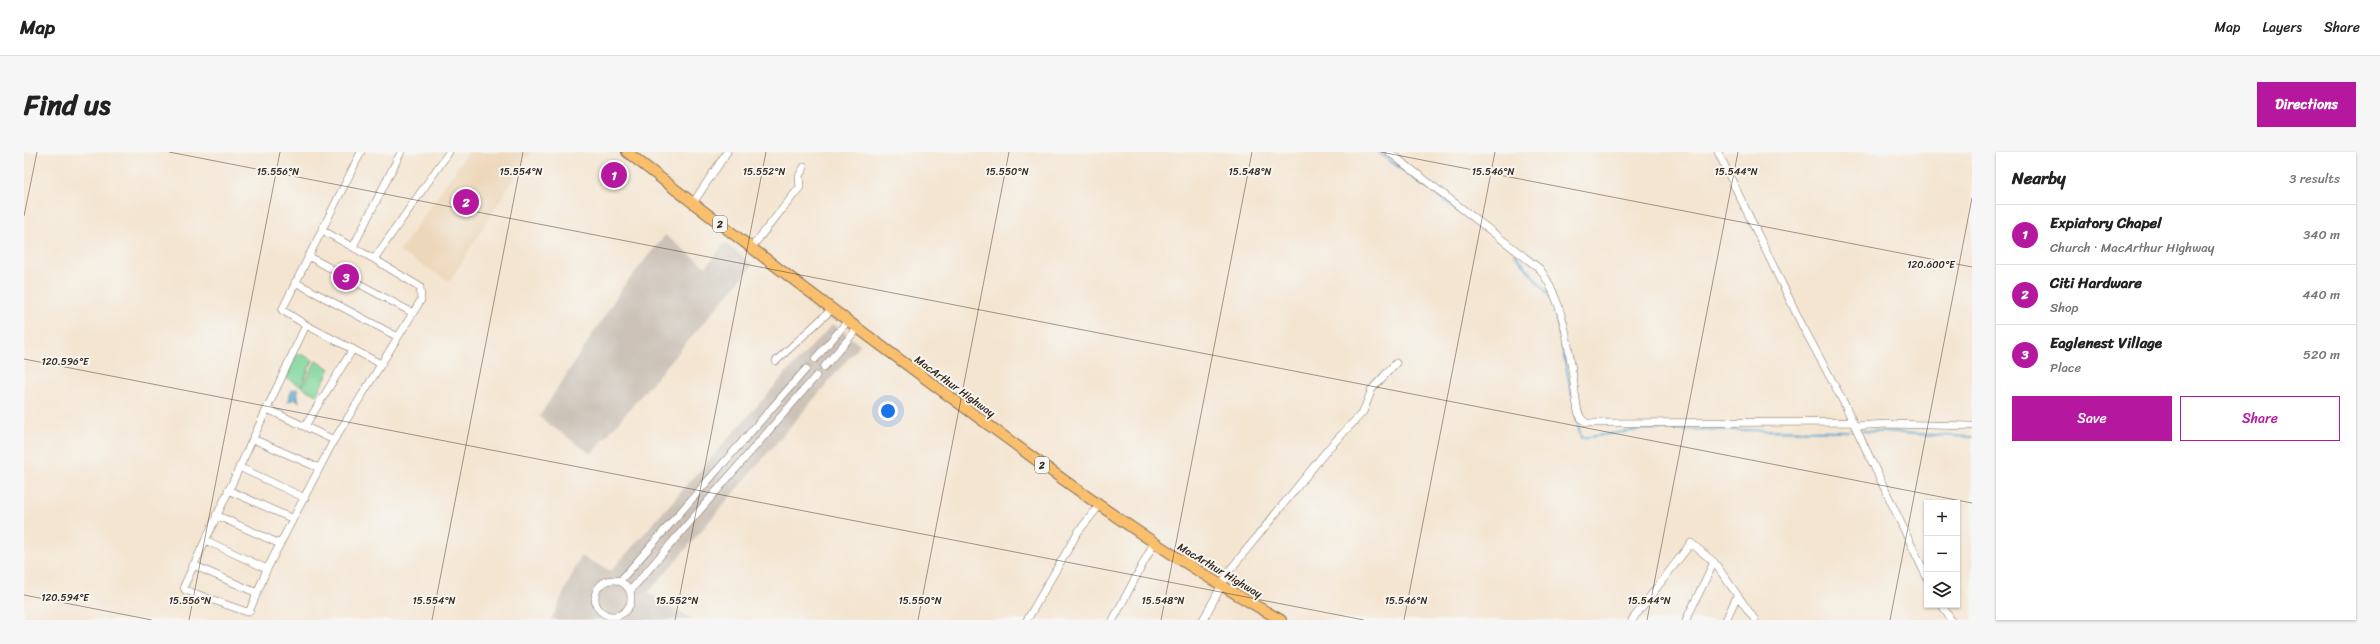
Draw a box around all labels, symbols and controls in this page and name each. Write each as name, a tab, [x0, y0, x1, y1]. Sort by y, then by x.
text: Map	[20, 11, 55, 44]
text: Map	[2215, 15, 2240, 40]
text: Layers	[2262, 15, 2302, 40]
text: Share	[2324, 15, 2360, 40]
text: Find us	[24, 80, 111, 129]
button: Directions	[2257, 82, 2356, 127]
pin: 1	[601, 160, 627, 190]
text: 15.556°N	[257, 163, 299, 181]
text: 15.554°N	[499, 163, 543, 181]
text: 15.552°N	[743, 163, 785, 181]
text: 15.550°N	[985, 163, 1029, 181]
text: 15.548°N	[1228, 163, 1272, 181]
text: 15.546°N	[1472, 163, 1514, 181]
text: 15.544°N	[1714, 163, 1758, 181]
text: Nearby	[2012, 163, 2066, 193]
text: 3 results	[2289, 167, 2340, 190]
pin: 2	[453, 187, 479, 217]
text: Expiatory Chapel	[2050, 210, 2162, 236]
road number: 2	[713, 216, 727, 232]
text: 1	[2022, 223, 2028, 246]
text: 340 m	[2303, 223, 2340, 246]
text: Church · MacArthur Highway	[2050, 236, 2214, 259]
text: 120.600°E	[1907, 256, 1956, 274]
pin: 3	[333, 262, 359, 292]
text: Citi Hardware	[2050, 270, 2142, 296]
text: 2	[2021, 283, 2029, 306]
text: 440 m	[2302, 283, 2340, 306]
text: Shop	[2050, 296, 2078, 319]
text: Eaglenest Village	[2050, 330, 2162, 356]
text: 3	[2021, 343, 2029, 366]
text: 520 m	[2303, 343, 2340, 366]
street label: MacArthur Highway	[910, 350, 999, 423]
text: 120.596°E	[41, 353, 90, 371]
text: Place	[2050, 356, 2081, 379]
button: Save	[2012, 396, 2172, 441]
button: Share	[2180, 396, 2340, 441]
your location	[878, 401, 898, 421]
road number: 2	[1035, 457, 1049, 473]
map controls	[1924, 500, 1960, 608]
button: +	[1924, 500, 1960, 536]
button: −	[1924, 536, 1960, 572]
street label: MacArthur Highway	[1174, 538, 1266, 604]
button: layers	[1924, 572, 1960, 608]
text: 120.594°E	[41, 589, 90, 607]
text: 15.556°N	[169, 592, 211, 610]
text: 15.554°N	[412, 592, 456, 610]
text: 15.552°N	[656, 592, 698, 610]
text: 15.550°N	[898, 592, 942, 610]
text: 15.548°N	[1141, 592, 1185, 610]
text: 15.546°N	[1385, 592, 1427, 610]
text: 15.544°N	[1627, 592, 1671, 610]

